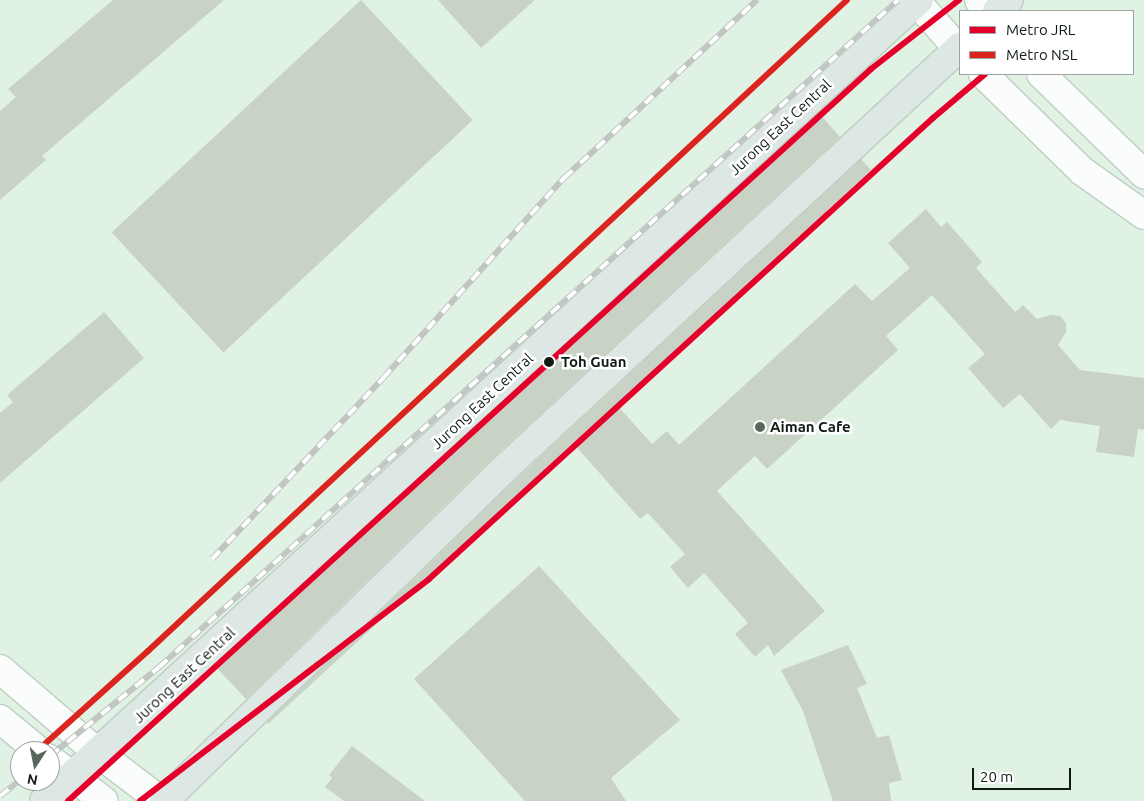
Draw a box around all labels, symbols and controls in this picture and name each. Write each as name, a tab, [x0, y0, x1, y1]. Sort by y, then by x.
legend	[959, 10, 1134, 75]
text: Metro JRL	[1006, 21, 1075, 38]
text: Metro NSL	[1006, 46, 1077, 63]
street label: Jurong East Central	[726, 75, 834, 179]
street label: Jurong East Central	[428, 349, 536, 453]
place label: Toh Guan	[561, 353, 626, 371]
marker: Toh Guan	[541, 354, 557, 370]
place label: Aiman Cafe	[770, 418, 851, 436]
marker: Aiman Cafe	[754, 421, 766, 433]
street label: Jurong East Central	[130, 623, 238, 727]
north arrow	[10, 741, 60, 791]
scale bar	[974, 758, 1073, 790]
text: 20 m	[980, 768, 1013, 785]
text: N	[26, 771, 39, 789]

